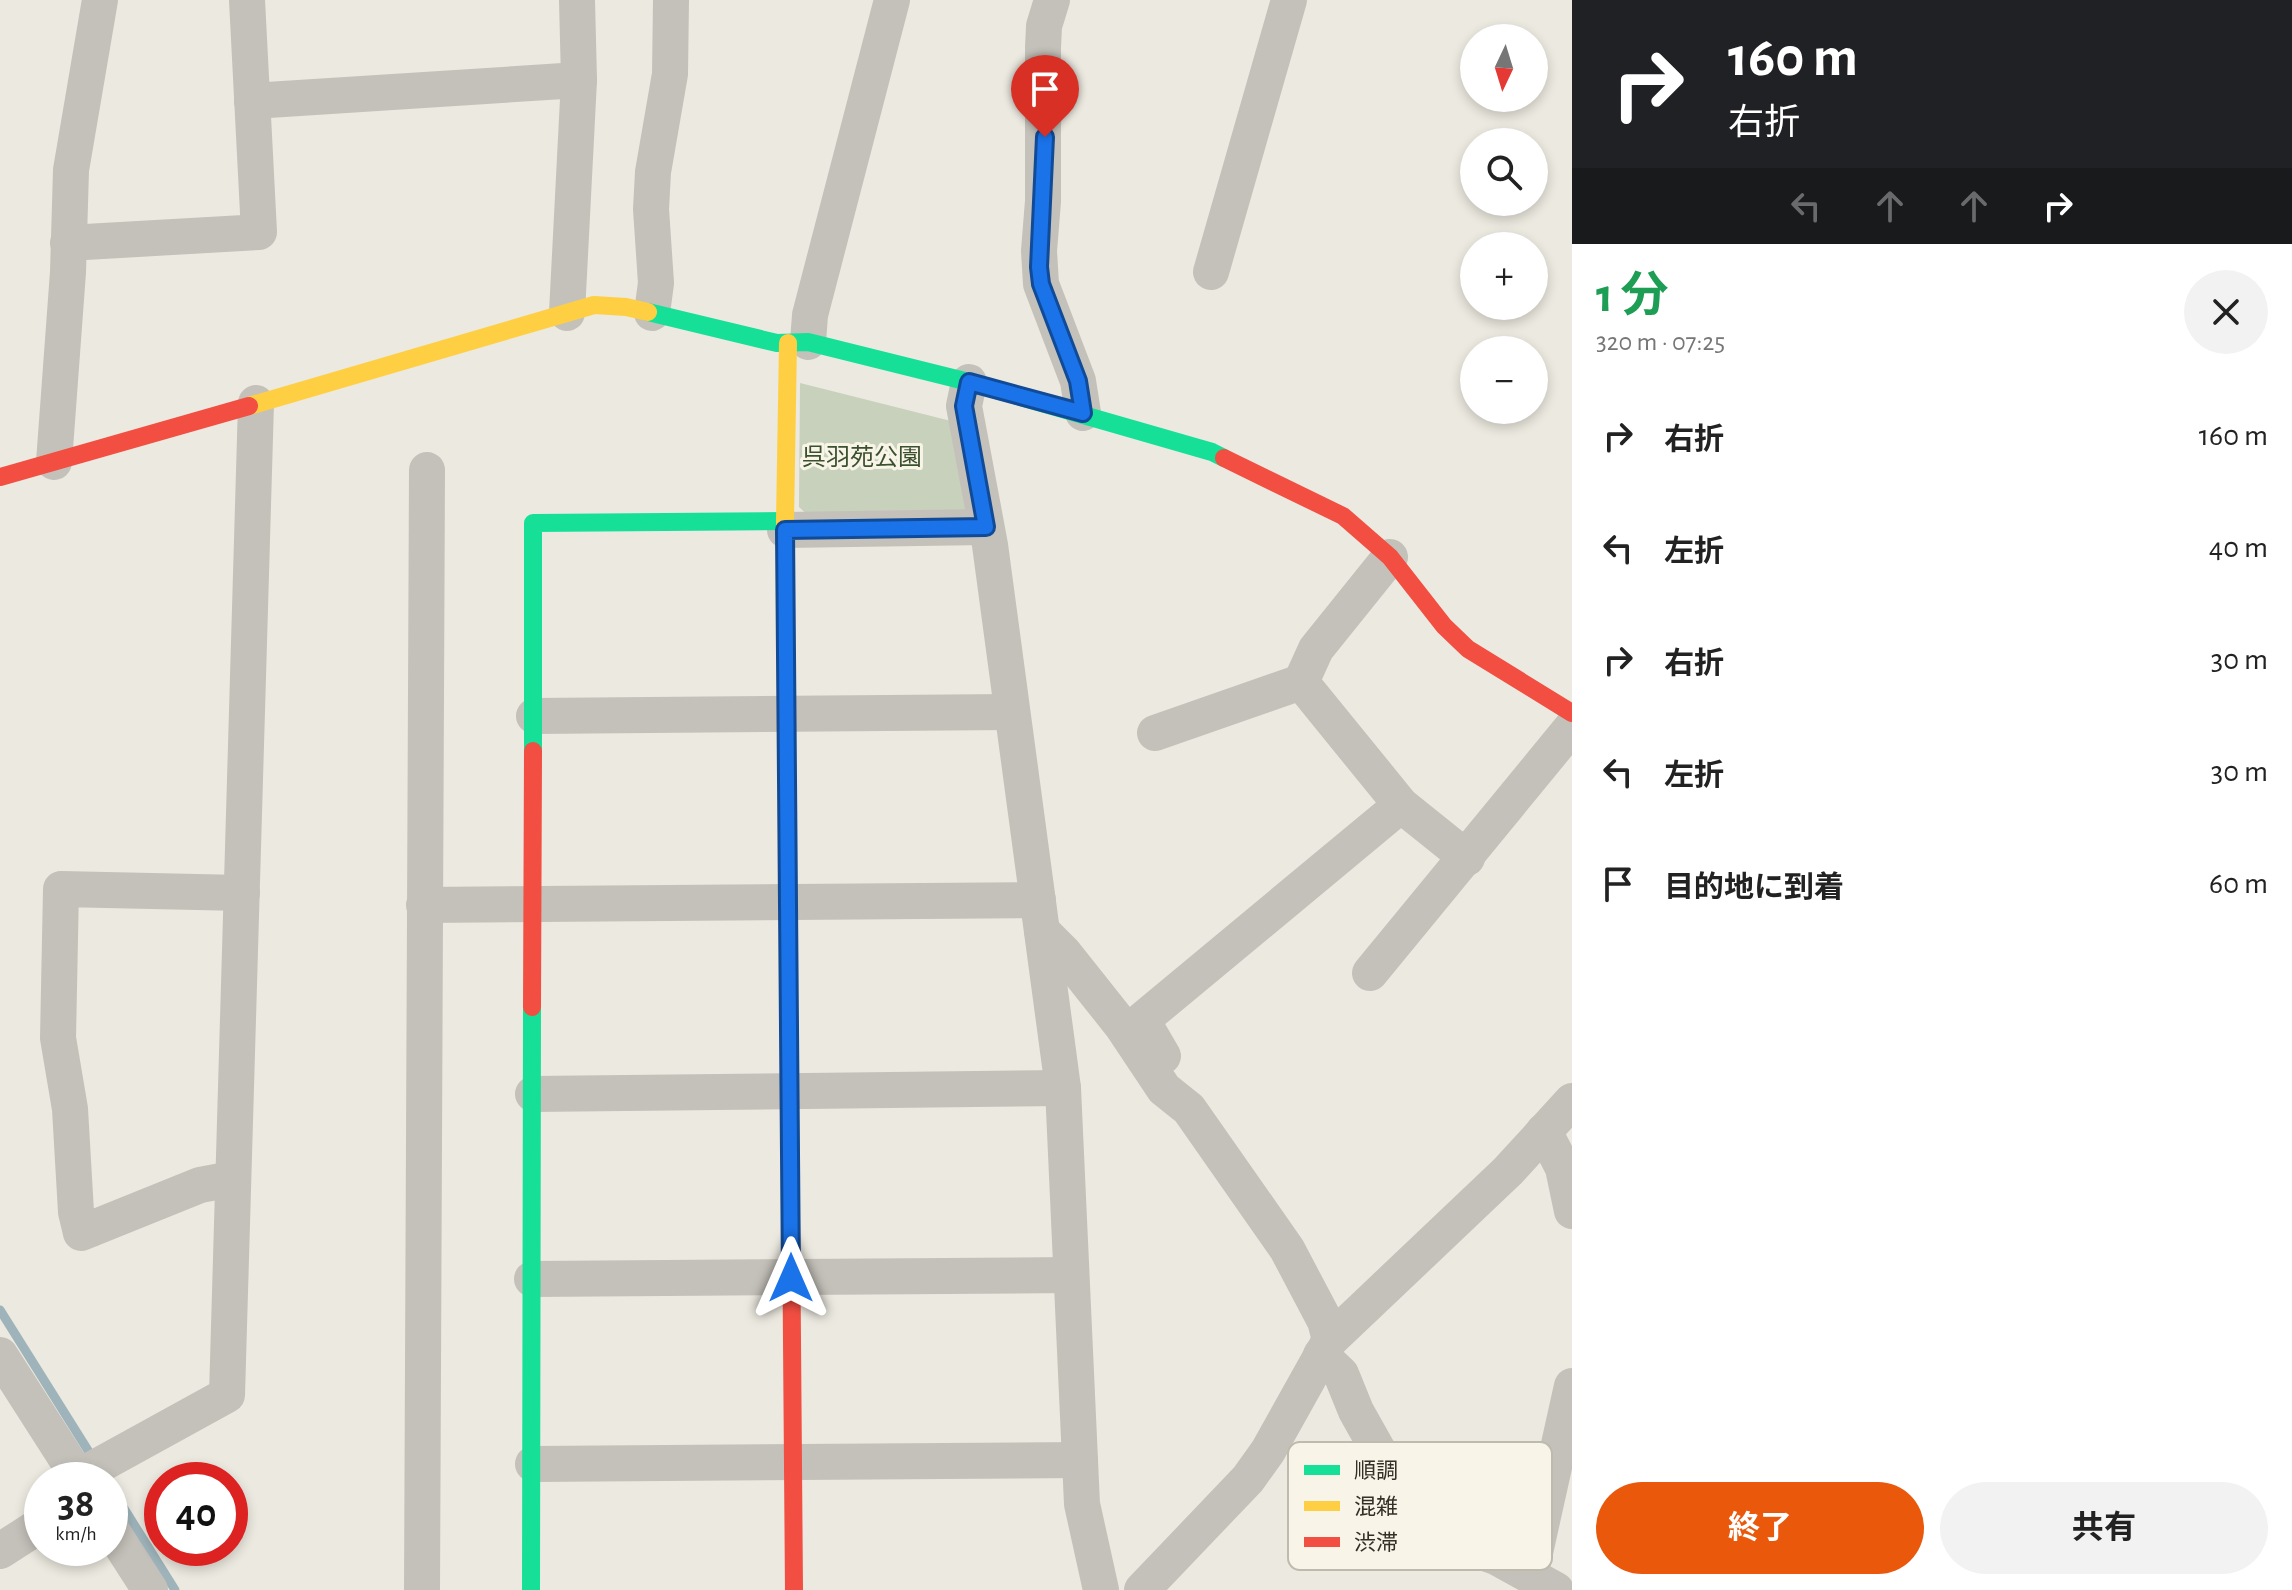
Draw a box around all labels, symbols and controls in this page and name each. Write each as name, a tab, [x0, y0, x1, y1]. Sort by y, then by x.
north arrow	[1460, 24, 1548, 112]
map controls	[1460, 24, 1548, 424]
text: 160 m	[1728, 30, 1858, 86]
icon: right	[1596, 32, 1700, 136]
pin	[1011, 55, 1079, 137]
icon: arrive	[1023, 67, 1067, 111]
text: 右折	[1728, 105, 1800, 141]
button: search	[1460, 128, 1548, 216]
icon: left	[1784, 184, 1828, 228]
icon: ahead	[1868, 184, 1912, 228]
icon: ahead	[1952, 184, 1996, 228]
icon: right	[2036, 184, 2080, 228]
button: +	[1460, 232, 1548, 320]
button: close	[2184, 270, 2268, 354]
text: 1 分	[1596, 273, 1669, 321]
text: 320 m · 07:25	[1596, 329, 1725, 355]
button: −	[1460, 336, 1548, 424]
icon: right	[1596, 414, 1640, 458]
text: 160 m	[2199, 421, 2268, 451]
text: 右折	[1664, 425, 1724, 455]
park label: 呉羽苑公園	[802, 444, 922, 470]
icon: left	[1596, 526, 1640, 570]
text: 40 m	[2209, 533, 2268, 563]
text: 左折	[1664, 537, 1724, 567]
icon: right	[1596, 638, 1640, 682]
text: 30 m	[2211, 645, 2268, 675]
text: 右折	[1664, 649, 1724, 679]
icon: left	[1596, 750, 1640, 794]
text: 30 m	[2211, 757, 2268, 787]
text: 左折	[1664, 761, 1724, 791]
icon: arrive	[1596, 862, 1640, 906]
text: 60 m	[2209, 869, 2268, 899]
text: 目的地に到着	[1664, 873, 1844, 903]
position arrow	[749, 1236, 833, 1320]
legend	[1288, 1442, 1552, 1570]
text: 順調	[1354, 1460, 1398, 1482]
speed limit sign: 40	[144, 1462, 248, 1566]
button: 終了	[1596, 1482, 1924, 1574]
button: 共有	[1940, 1482, 2268, 1574]
text: 38	[58, 1484, 94, 1524]
text: 混雑	[1354, 1495, 1398, 1518]
text: km/h	[55, 1524, 97, 1544]
text: 渋滞	[1354, 1531, 1398, 1554]

